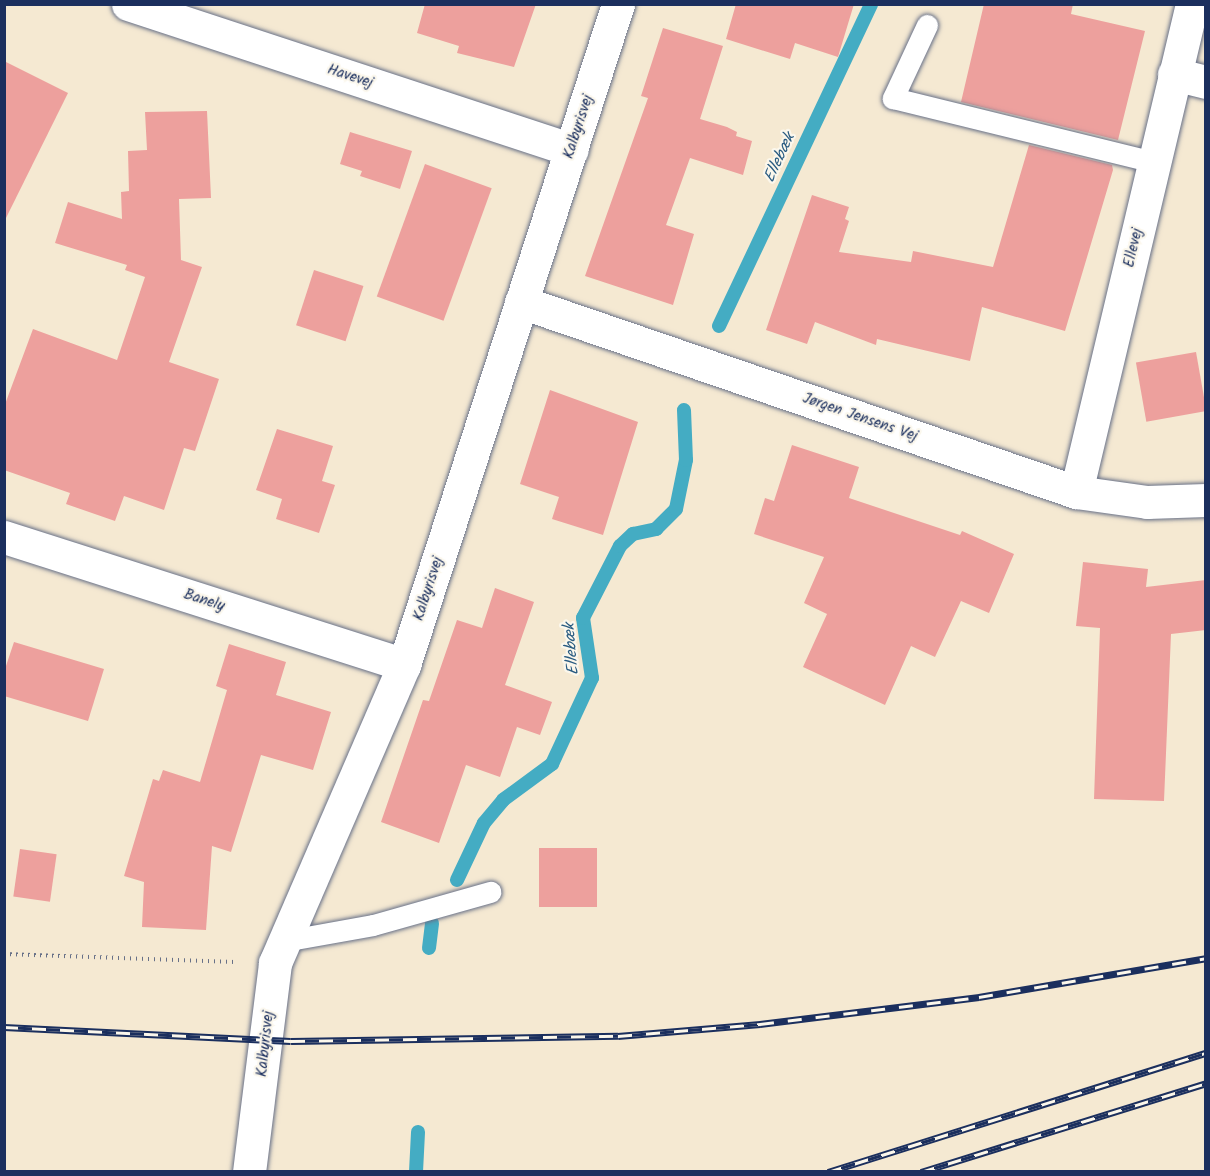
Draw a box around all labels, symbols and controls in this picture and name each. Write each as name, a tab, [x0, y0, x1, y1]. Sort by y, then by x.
street label: Havevej	[325, 61, 375, 93]
street label: Kalbyrisvej	[560, 93, 598, 161]
water label: Ellebæk	[760, 130, 800, 186]
street label: Ellevej	[1121, 227, 1147, 269]
street label: Jørgen Jensens Vej	[800, 390, 920, 446]
street label: Kalbyrisvej	[410, 555, 448, 623]
street label: Banely	[181, 586, 227, 616]
water label: Ellebæk	[560, 622, 584, 676]
street label: Kalbyrisvej	[254, 1010, 278, 1078]

